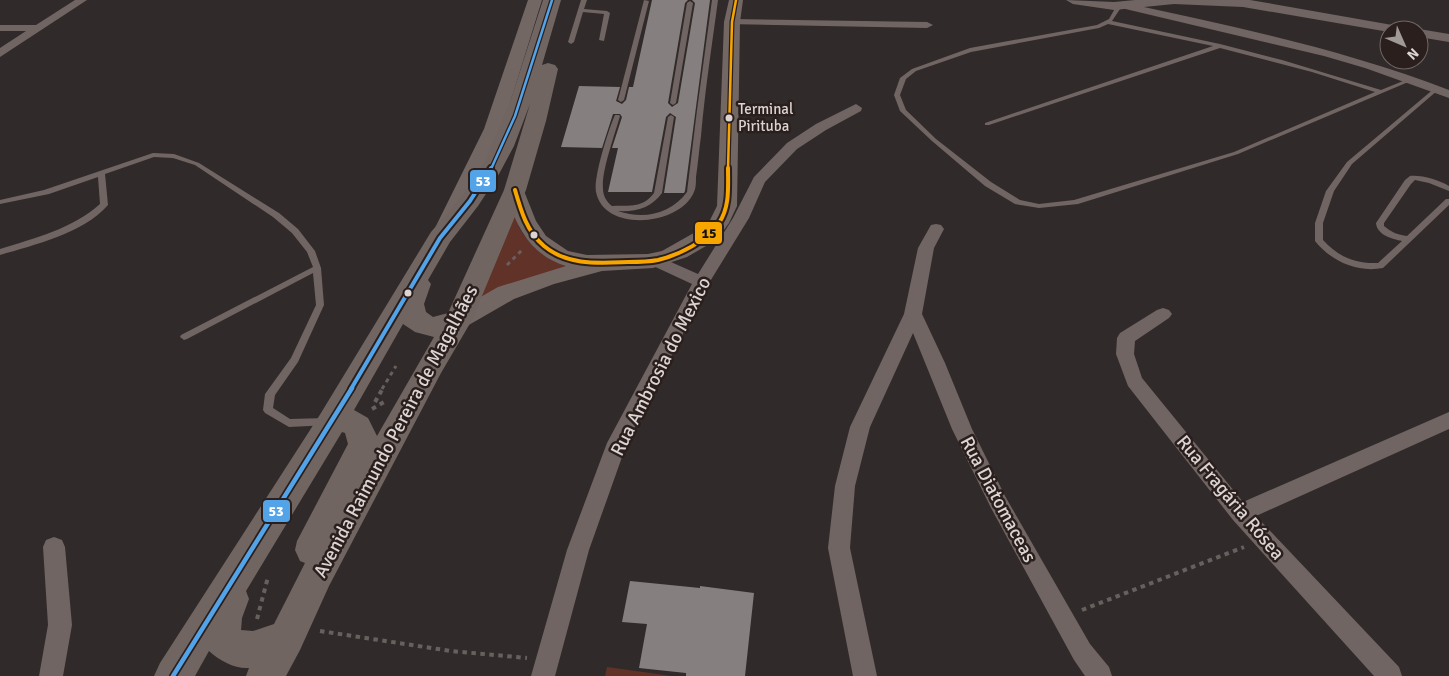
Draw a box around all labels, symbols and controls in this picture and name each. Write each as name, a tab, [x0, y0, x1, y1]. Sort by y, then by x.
north arrow	[1379, 20, 1429, 70]
text: N	[1403, 44, 1422, 63]
place label: Terminal Pirituba	[738, 100, 793, 135]
marker: Terminal Pirituba	[724, 113, 734, 123]
line badge: 53	[469, 169, 497, 193]
text: 53	[475, 173, 491, 190]
line badge: 15	[694, 221, 723, 245]
text: 15	[701, 225, 717, 242]
unlabelled marker	[529, 230, 539, 240]
street label: Rua Ambrosia do Mexico	[605, 273, 716, 460]
street label: Avenida Raimundo Pereira de Magalhães	[308, 281, 483, 582]
unlabelled marker	[403, 288, 413, 298]
street label: Rua Fragária Rósea	[1171, 430, 1289, 565]
street label: Rua Diatomaceas	[955, 432, 1041, 567]
line badge: 53	[262, 499, 291, 523]
text: 53	[268, 503, 284, 520]

